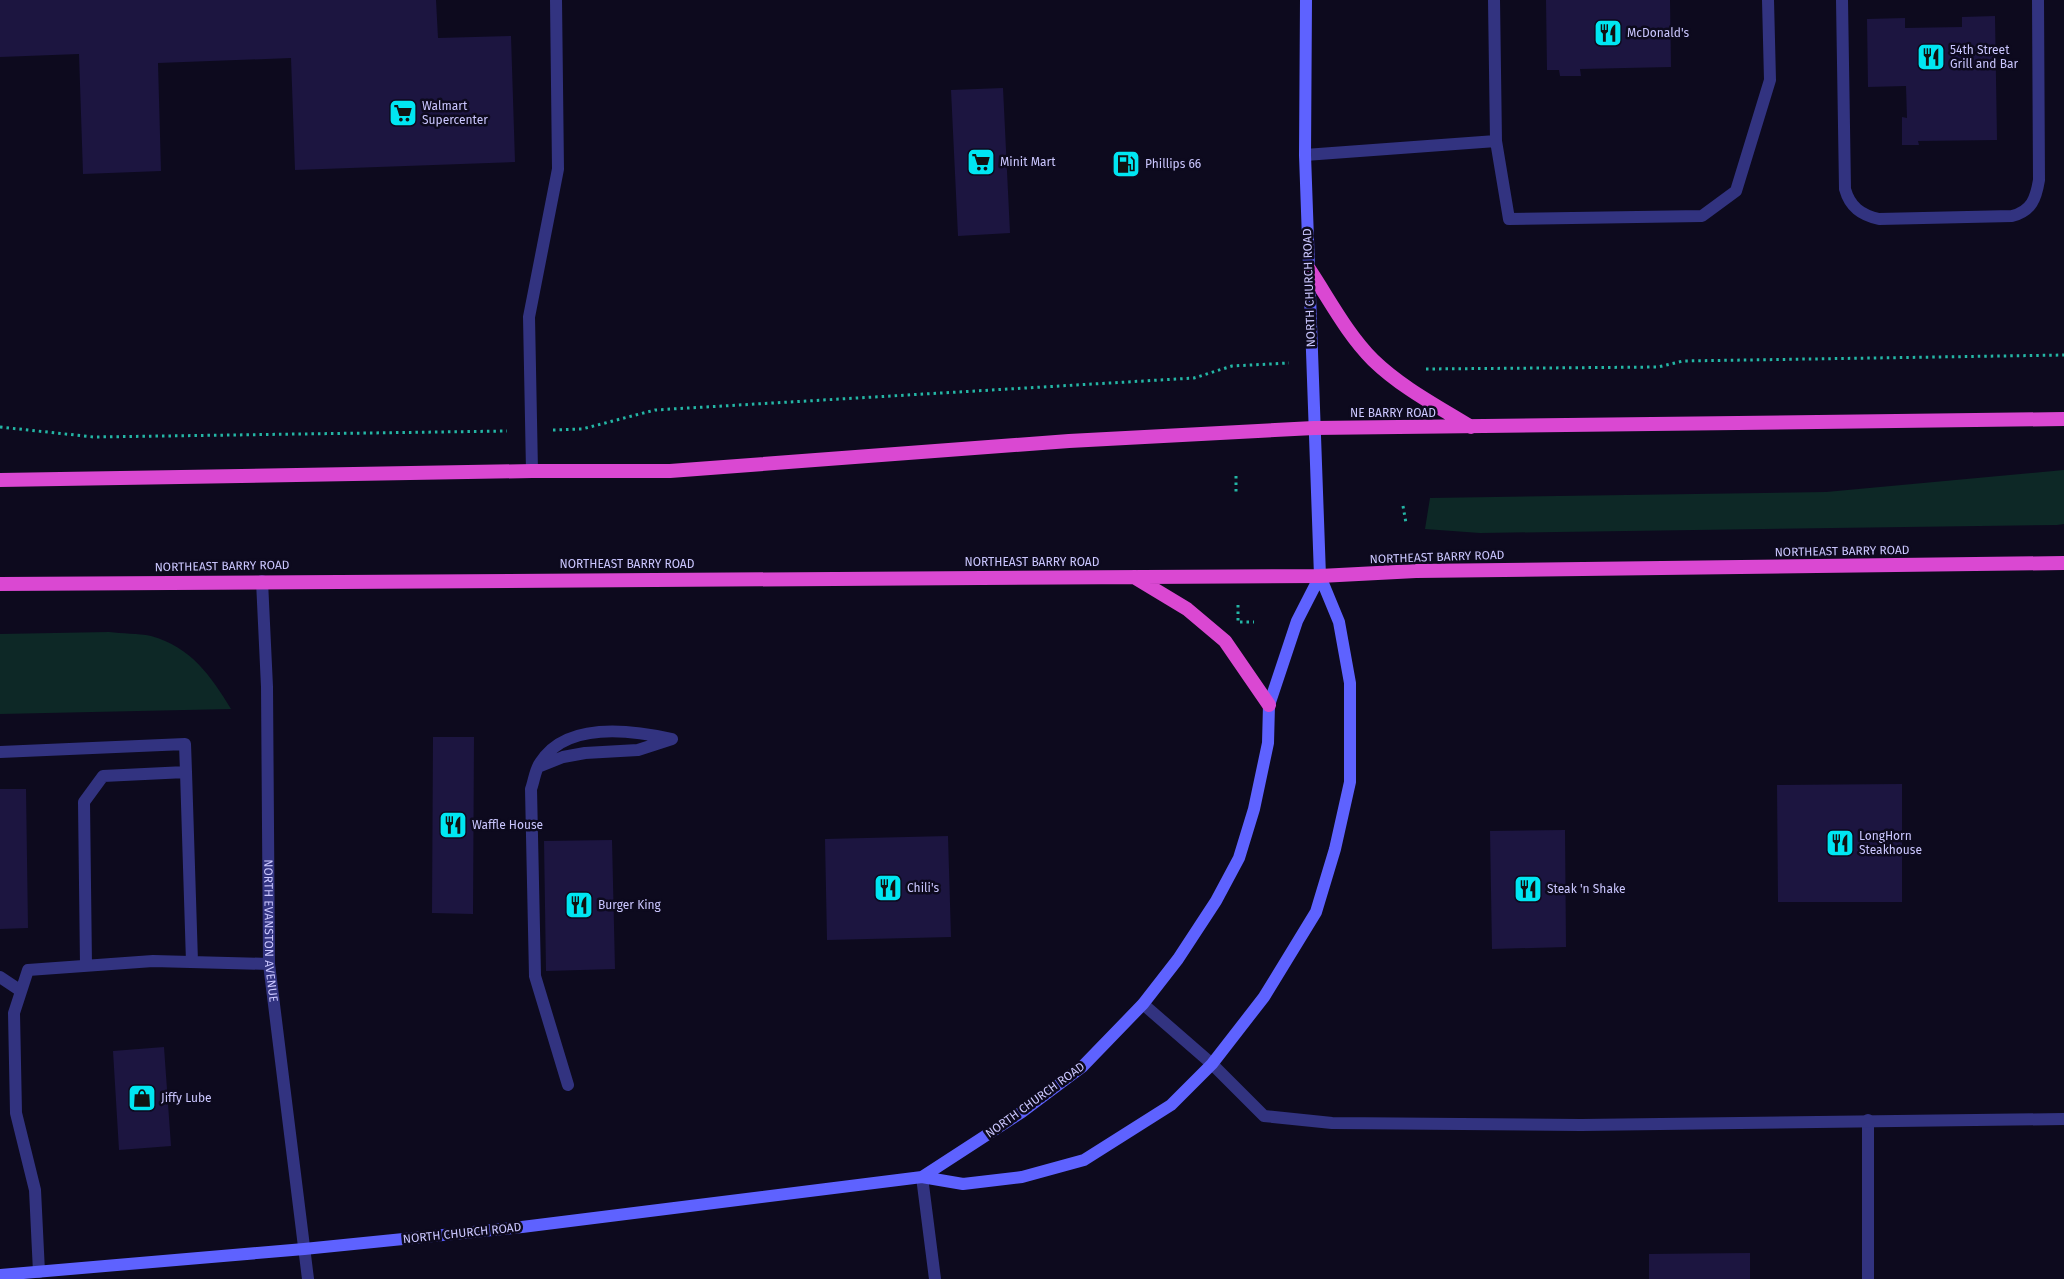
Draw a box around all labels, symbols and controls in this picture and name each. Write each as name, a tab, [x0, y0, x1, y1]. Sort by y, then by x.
restaurant icon: McDonald's	[1593, 18, 1623, 48]
place label: McDonald's	[1627, 26, 1689, 40]
restaurant icon: 54th Street Grill and Bar	[1916, 42, 1946, 72]
place label: 54th Street Grill and Bar	[1950, 43, 2019, 71]
supermarket icon: Walmart Supercenter	[388, 98, 418, 128]
place label: Walmart Supercenter	[422, 99, 488, 127]
supermarket icon: Minit Mart	[966, 147, 996, 177]
fuel station icon: Phillips 66	[1111, 149, 1141, 179]
place label: Minit Mart	[1000, 155, 1056, 169]
place label: Phillips 66	[1145, 157, 1201, 171]
street label: NORTH CHURCH ROAD	[1300, 228, 1318, 348]
street label: NE BARRY ROAD	[1350, 406, 1436, 420]
street label: NORTHEAST BARRY ROAD	[1774, 543, 1910, 559]
street label: NORTHEAST BARRY ROAD	[1369, 548, 1505, 566]
street label: NORTHEAST BARRY ROAD	[965, 555, 1100, 569]
street label: NORTHEAST BARRY ROAD	[560, 557, 695, 571]
street label: NORTHEAST BARRY ROAD	[154, 558, 290, 574]
restaurant icon: Waffle House	[438, 810, 468, 840]
place label: Waffle House	[472, 818, 543, 832]
restaurant icon: LongHorn Steakhouse	[1825, 828, 1855, 858]
place label: LongHorn Steakhouse	[1859, 829, 1922, 857]
street label: NORTH EVANSTON AVENUE	[261, 859, 281, 1003]
restaurant icon: Chili's	[873, 873, 903, 903]
restaurant icon: Steak 'n Shake	[1513, 874, 1543, 904]
place label: Chili's	[907, 881, 939, 895]
place label: Steak 'n Shake	[1547, 882, 1625, 896]
restaurant icon: Burger King	[564, 890, 594, 920]
place label: Burger King	[598, 898, 662, 912]
street label: NORTH CHURCH ROAD	[983, 1059, 1087, 1141]
shop icon: Jiffy Lube	[127, 1083, 157, 1113]
place label: Jiffy Lube	[161, 1091, 212, 1105]
street label: NORTH CHURCH ROAD	[402, 1220, 522, 1246]

